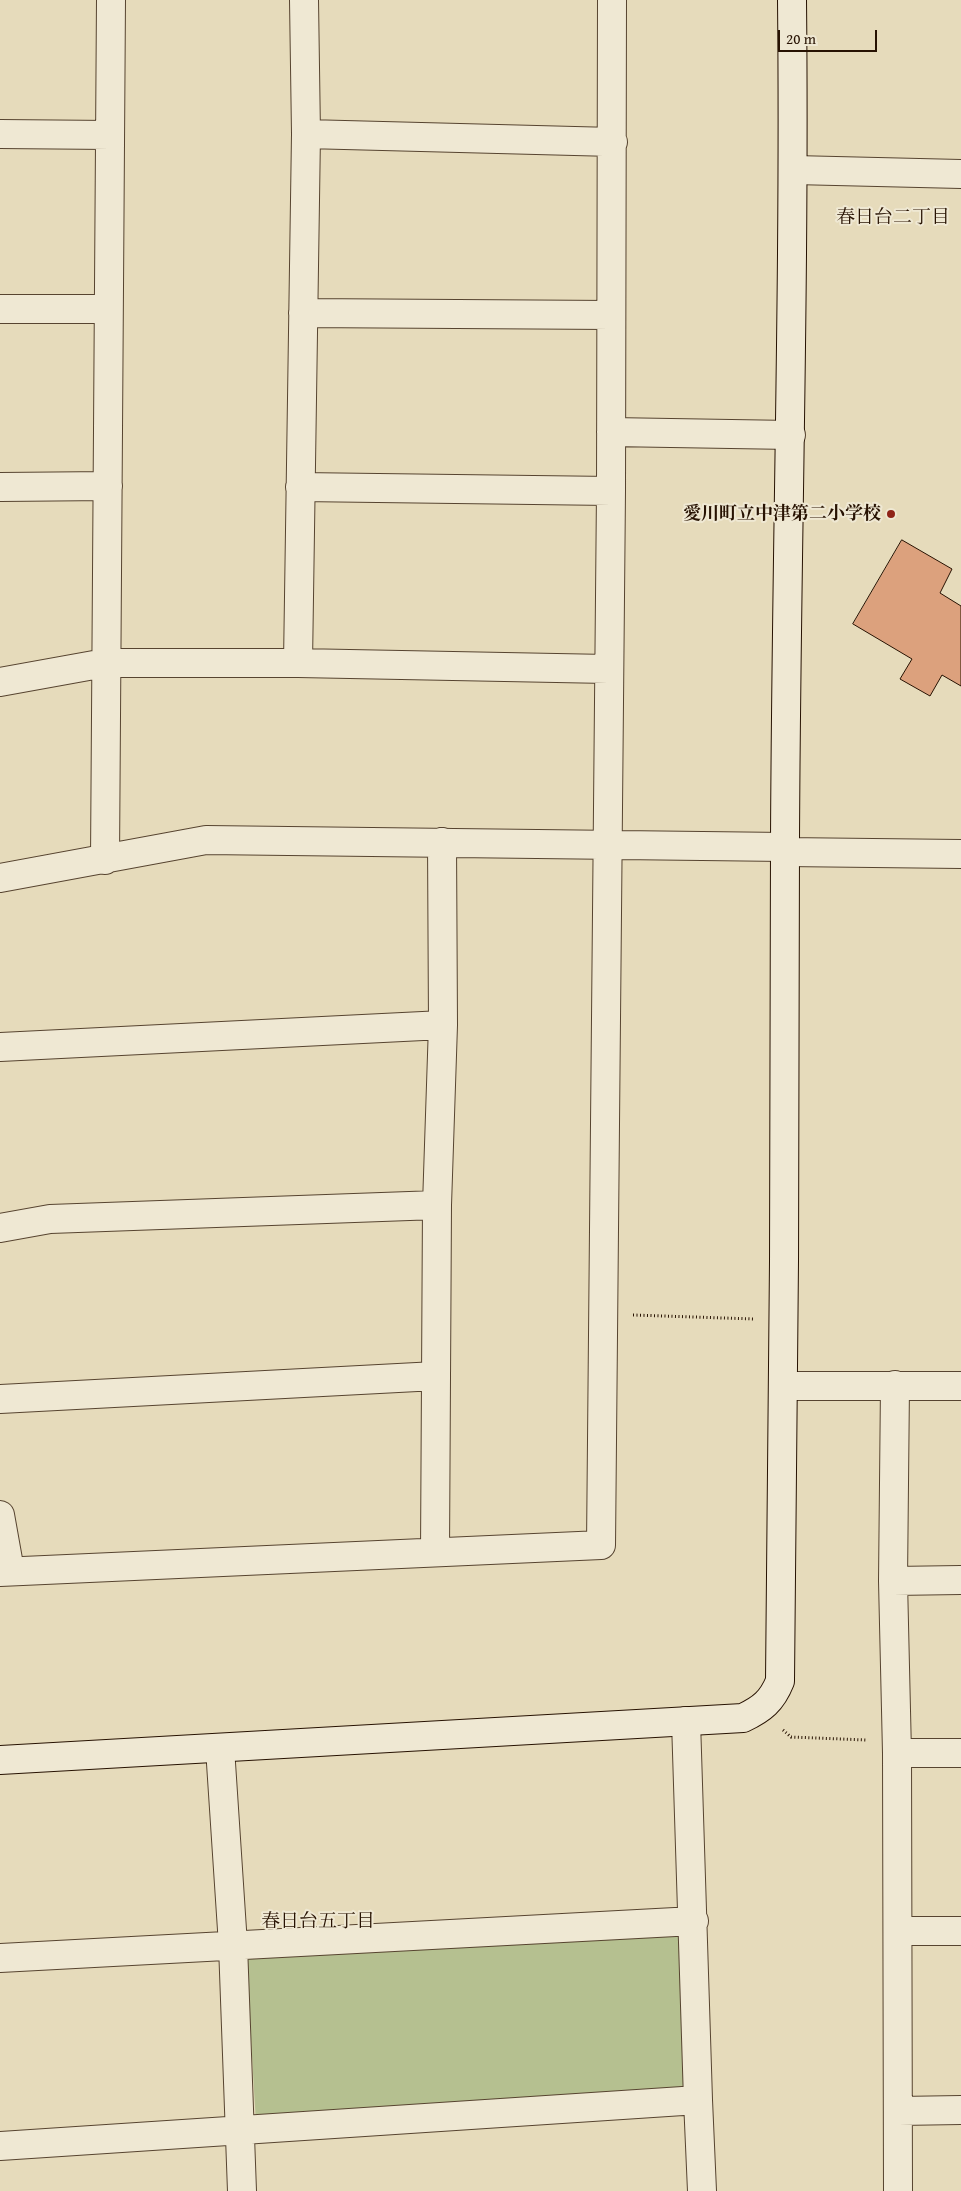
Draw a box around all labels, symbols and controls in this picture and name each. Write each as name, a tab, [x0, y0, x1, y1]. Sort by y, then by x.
scale bar	[781, 20, 880, 52]
text: 20 m	[786, 28, 816, 49]
district label: 春日台二丁目	[836, 207, 950, 229]
place label: 愛川町立中津第二小学校	[683, 503, 881, 525]
marker: 愛川町立中津第二小学校	[885, 508, 897, 520]
district label: 春日台五丁目	[261, 1911, 375, 1933]

